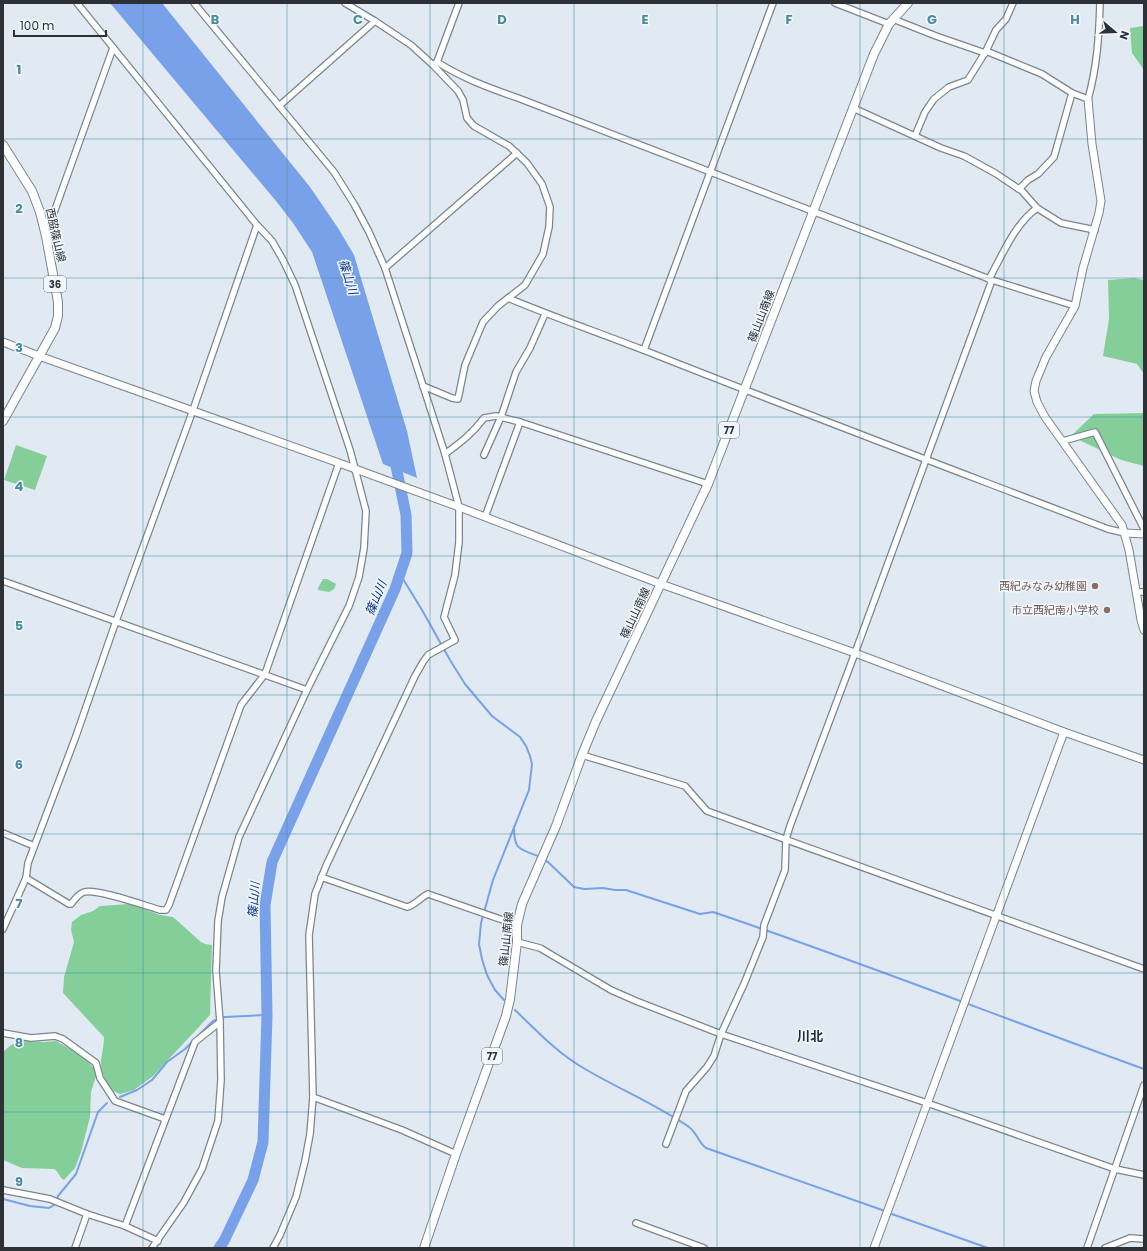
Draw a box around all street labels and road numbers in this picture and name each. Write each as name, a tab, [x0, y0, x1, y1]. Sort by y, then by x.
street label: 西脇篠山線	[42, 206, 70, 264]
road number: 36	[44, 276, 66, 292]
street label: 篠山山南線	[744, 287, 778, 345]
road number: 77	[719, 422, 739, 438]
street label: 篠山山南線	[616, 585, 654, 641]
street label: 篠山山南線	[495, 911, 517, 967]
road number: 77	[482, 1048, 502, 1064]

